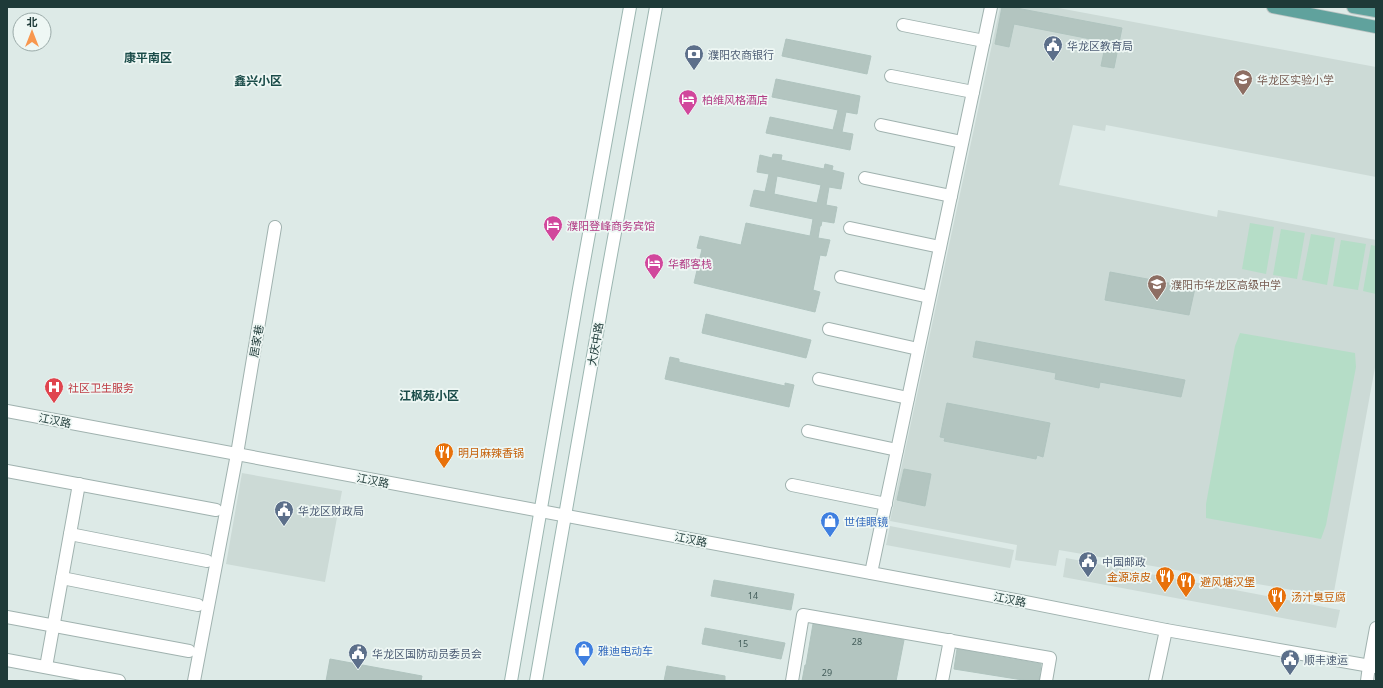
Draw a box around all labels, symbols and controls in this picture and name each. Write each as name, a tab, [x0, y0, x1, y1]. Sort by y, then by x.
north arrow	[12, 12, 52, 52]
text: 北	[27, 14, 38, 29]
public building icon: 华龙区教育局	[1042, 34, 1064, 62]
place label: 华龙区教育局	[1067, 38, 1133, 53]
bank icon: 濮阳农商银行	[683, 43, 705, 71]
place label: 濮阳农商银行	[708, 47, 774, 62]
district label: 康平南区	[124, 49, 172, 66]
school or university icon: 华龙区实验小学	[1232, 68, 1254, 96]
district label: 鑫兴小区	[234, 72, 282, 89]
place label: 华龙区实验小学	[1257, 72, 1334, 87]
hotel icon: 柏维风格酒店	[677, 88, 699, 116]
place label: 柏维风格酒店	[702, 92, 768, 107]
hotel icon: 濮阳登峰商务宾馆	[542, 214, 564, 242]
place label: 濮阳登峰商务宾馆	[567, 218, 655, 233]
hotel icon: 华都客栈	[643, 252, 665, 280]
place label: 华都客栈	[668, 256, 712, 271]
school or university icon: 濮阳市华龙区高级中学	[1146, 273, 1168, 301]
place label: 濮阳市华龙区高级中学	[1171, 277, 1281, 292]
street label: 大庆中路	[584, 321, 606, 367]
street label: 居家巷	[246, 323, 266, 359]
hospital icon: 社区卫生服务	[43, 376, 65, 404]
place label: 社区卫生服务	[68, 380, 134, 395]
district label: 江枫苑小区	[399, 387, 459, 404]
street label: 江汉路	[37, 409, 73, 431]
restaurant icon: 明月麻辣香锅	[433, 441, 455, 469]
place label: 明月麻辣香锅	[458, 445, 524, 460]
street label: 江汉路	[355, 469, 391, 491]
public building icon: 华龙区财政局	[273, 499, 295, 527]
place label: 华龙区财政局	[298, 503, 364, 518]
shop icon: 世佳眼镜	[819, 510, 841, 538]
place label: 世佳眼镜	[844, 514, 888, 529]
street label: 江汉路	[673, 528, 709, 550]
public building icon: 中国邮政	[1077, 550, 1099, 578]
place label: 中国邮政	[1102, 554, 1146, 569]
restaurant icon: 金源凉皮	[1154, 565, 1176, 593]
place label: 金源凉皮	[1107, 569, 1151, 584]
restaurant icon: 避风塘汉堡	[1175, 570, 1197, 598]
place label: 避风塘汉堡	[1200, 574, 1255, 589]
restaurant icon: 汤汁臭豆腐	[1266, 585, 1288, 613]
street label: 江汉路	[992, 588, 1028, 610]
house number: 14	[748, 589, 758, 602]
place label: 汤汁臭豆腐	[1291, 589, 1346, 604]
house number: 28	[852, 635, 862, 648]
house number: 15	[738, 637, 748, 650]
shop icon: 雅迪电动车	[573, 639, 595, 667]
public building icon: 华龙区国防动员委员会	[347, 642, 369, 670]
place label: 雅迪电动车	[598, 643, 653, 658]
place label: 华龙区国防动员委员会	[372, 646, 482, 661]
public building icon: 顺丰速运	[1279, 648, 1301, 676]
place label: 顺丰速运	[1304, 652, 1348, 667]
house number: 29	[822, 666, 832, 679]

